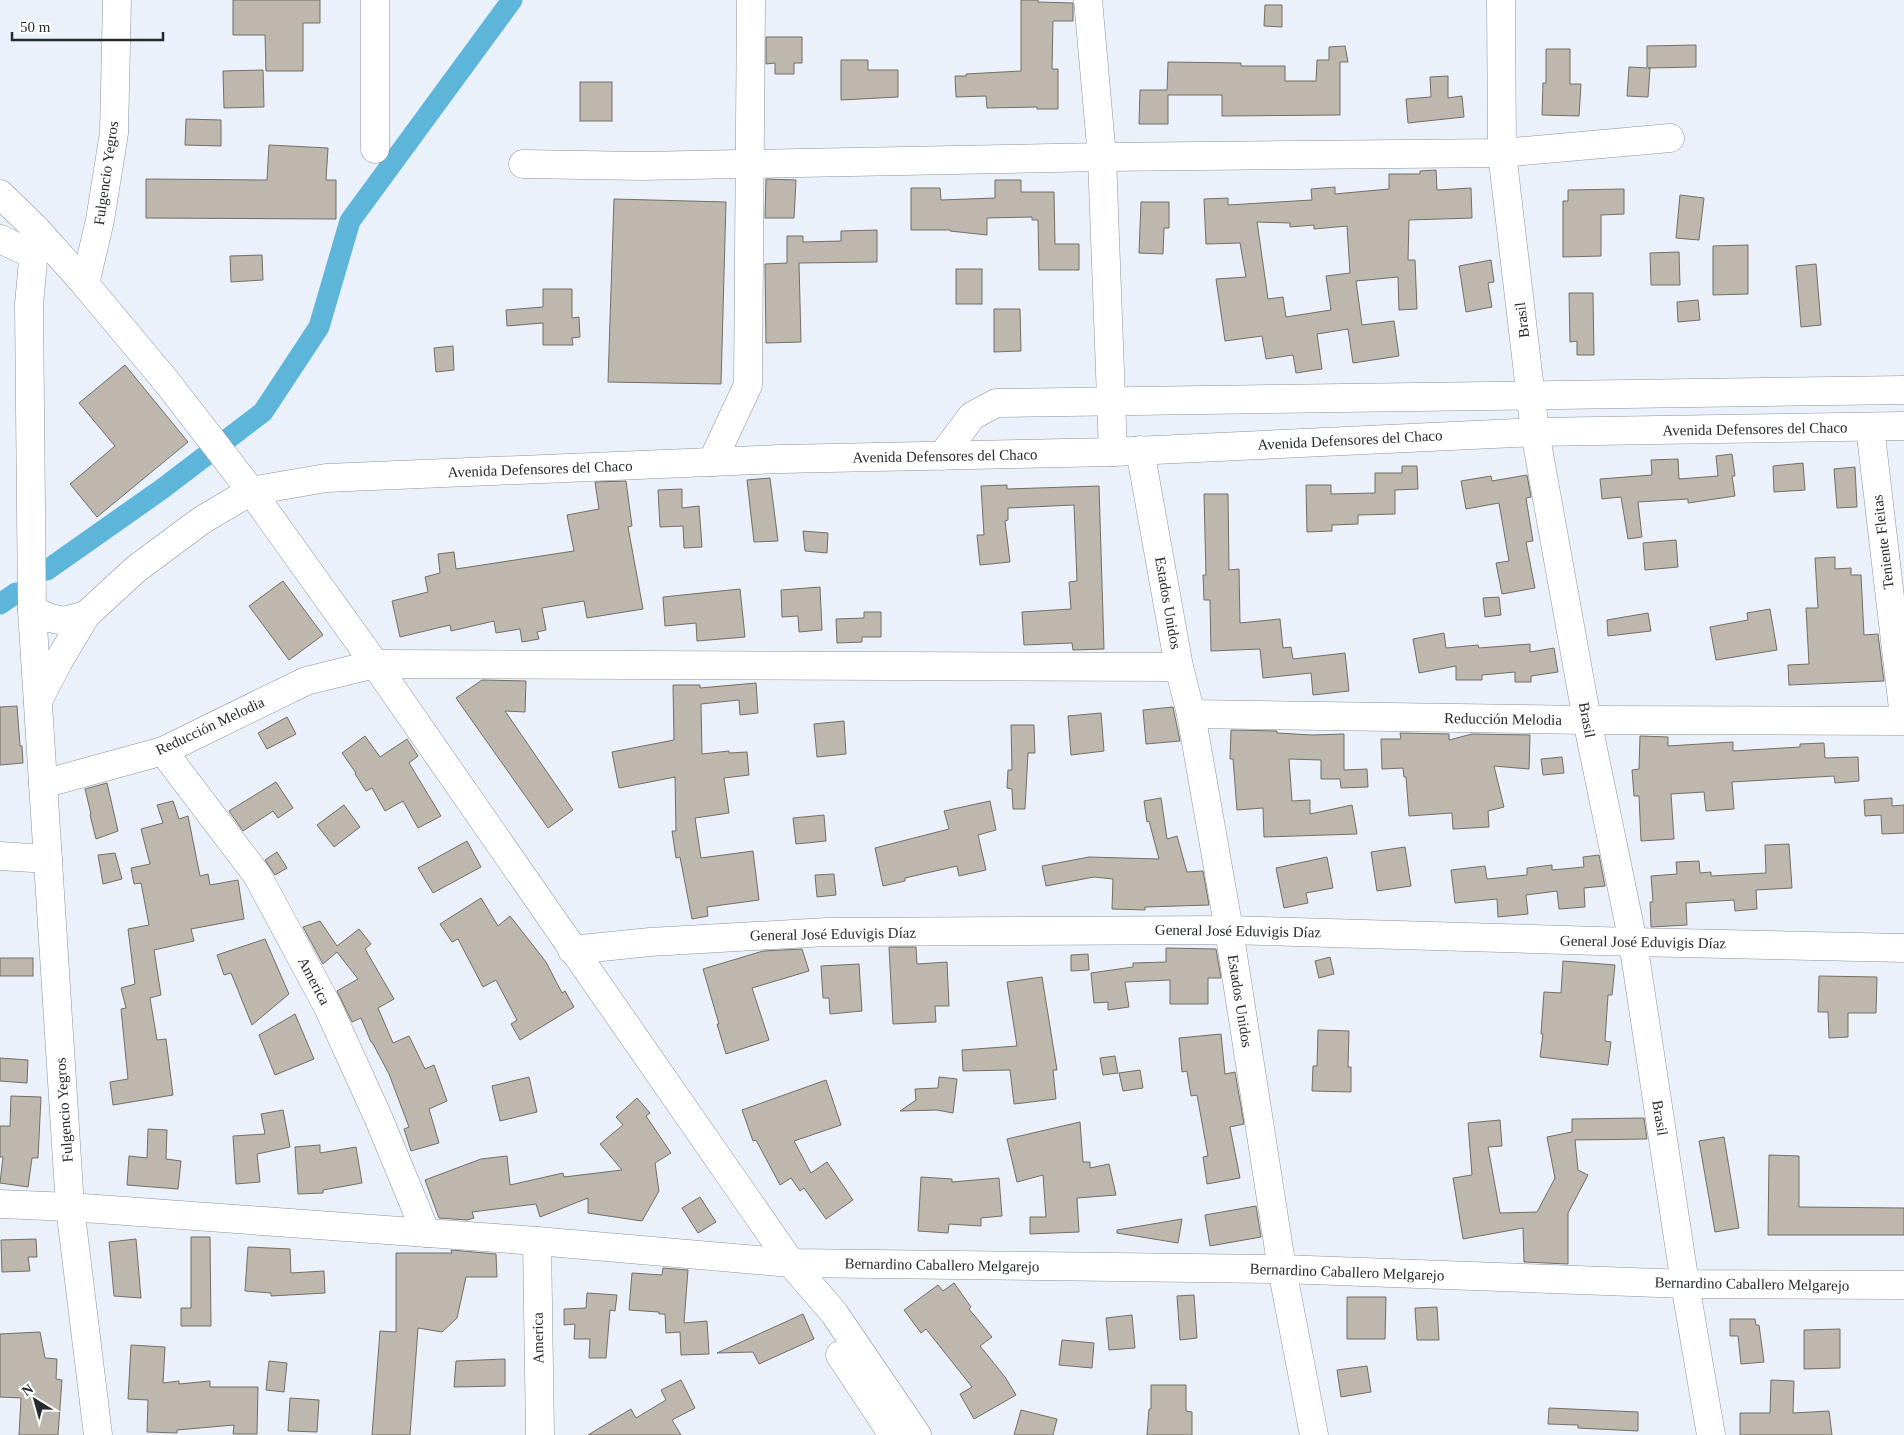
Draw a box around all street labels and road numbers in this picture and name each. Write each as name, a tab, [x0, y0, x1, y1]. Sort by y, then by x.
street label: Fulgencio Yegros	[91, 120, 121, 226]
street label: Brasil	[1512, 301, 1532, 339]
street label: Avenida Defensores del Chaco	[1662, 419, 1848, 439]
street label: Avenida Defensores del Chaco	[1257, 427, 1443, 453]
street label: Avenida Defensores del Chaco	[852, 446, 1038, 466]
street label: Avenida Defensores del Chaco	[447, 458, 633, 480]
street label: Teniente Fleitas	[1869, 494, 1897, 590]
street label: Estados Unidos	[1152, 555, 1184, 651]
street label: Reducción Melodia	[153, 694, 267, 758]
street label: Brasil	[1576, 701, 1598, 739]
street label: Reducción Melodia	[1444, 710, 1562, 728]
street label: General José Eduvigis Díaz	[1155, 922, 1322, 940]
street label: General José Eduvigis Díaz	[750, 925, 917, 943]
street label: General José Eduvigis Díaz	[1560, 933, 1727, 951]
street label: Estados Unidos	[1225, 953, 1255, 1049]
street label: America	[295, 954, 333, 1008]
street label: Fulgencio Yegros	[52, 1057, 76, 1163]
street label: Brasil	[1649, 1099, 1671, 1137]
street label: Bernardino Caballero Melgarejo	[844, 1255, 1040, 1275]
street label: Bernardino Caballero Melgarejo	[1249, 1261, 1445, 1283]
street label: Bernardino Caballero Melgarejo	[1654, 1274, 1850, 1294]
street label: America	[530, 1312, 546, 1364]

